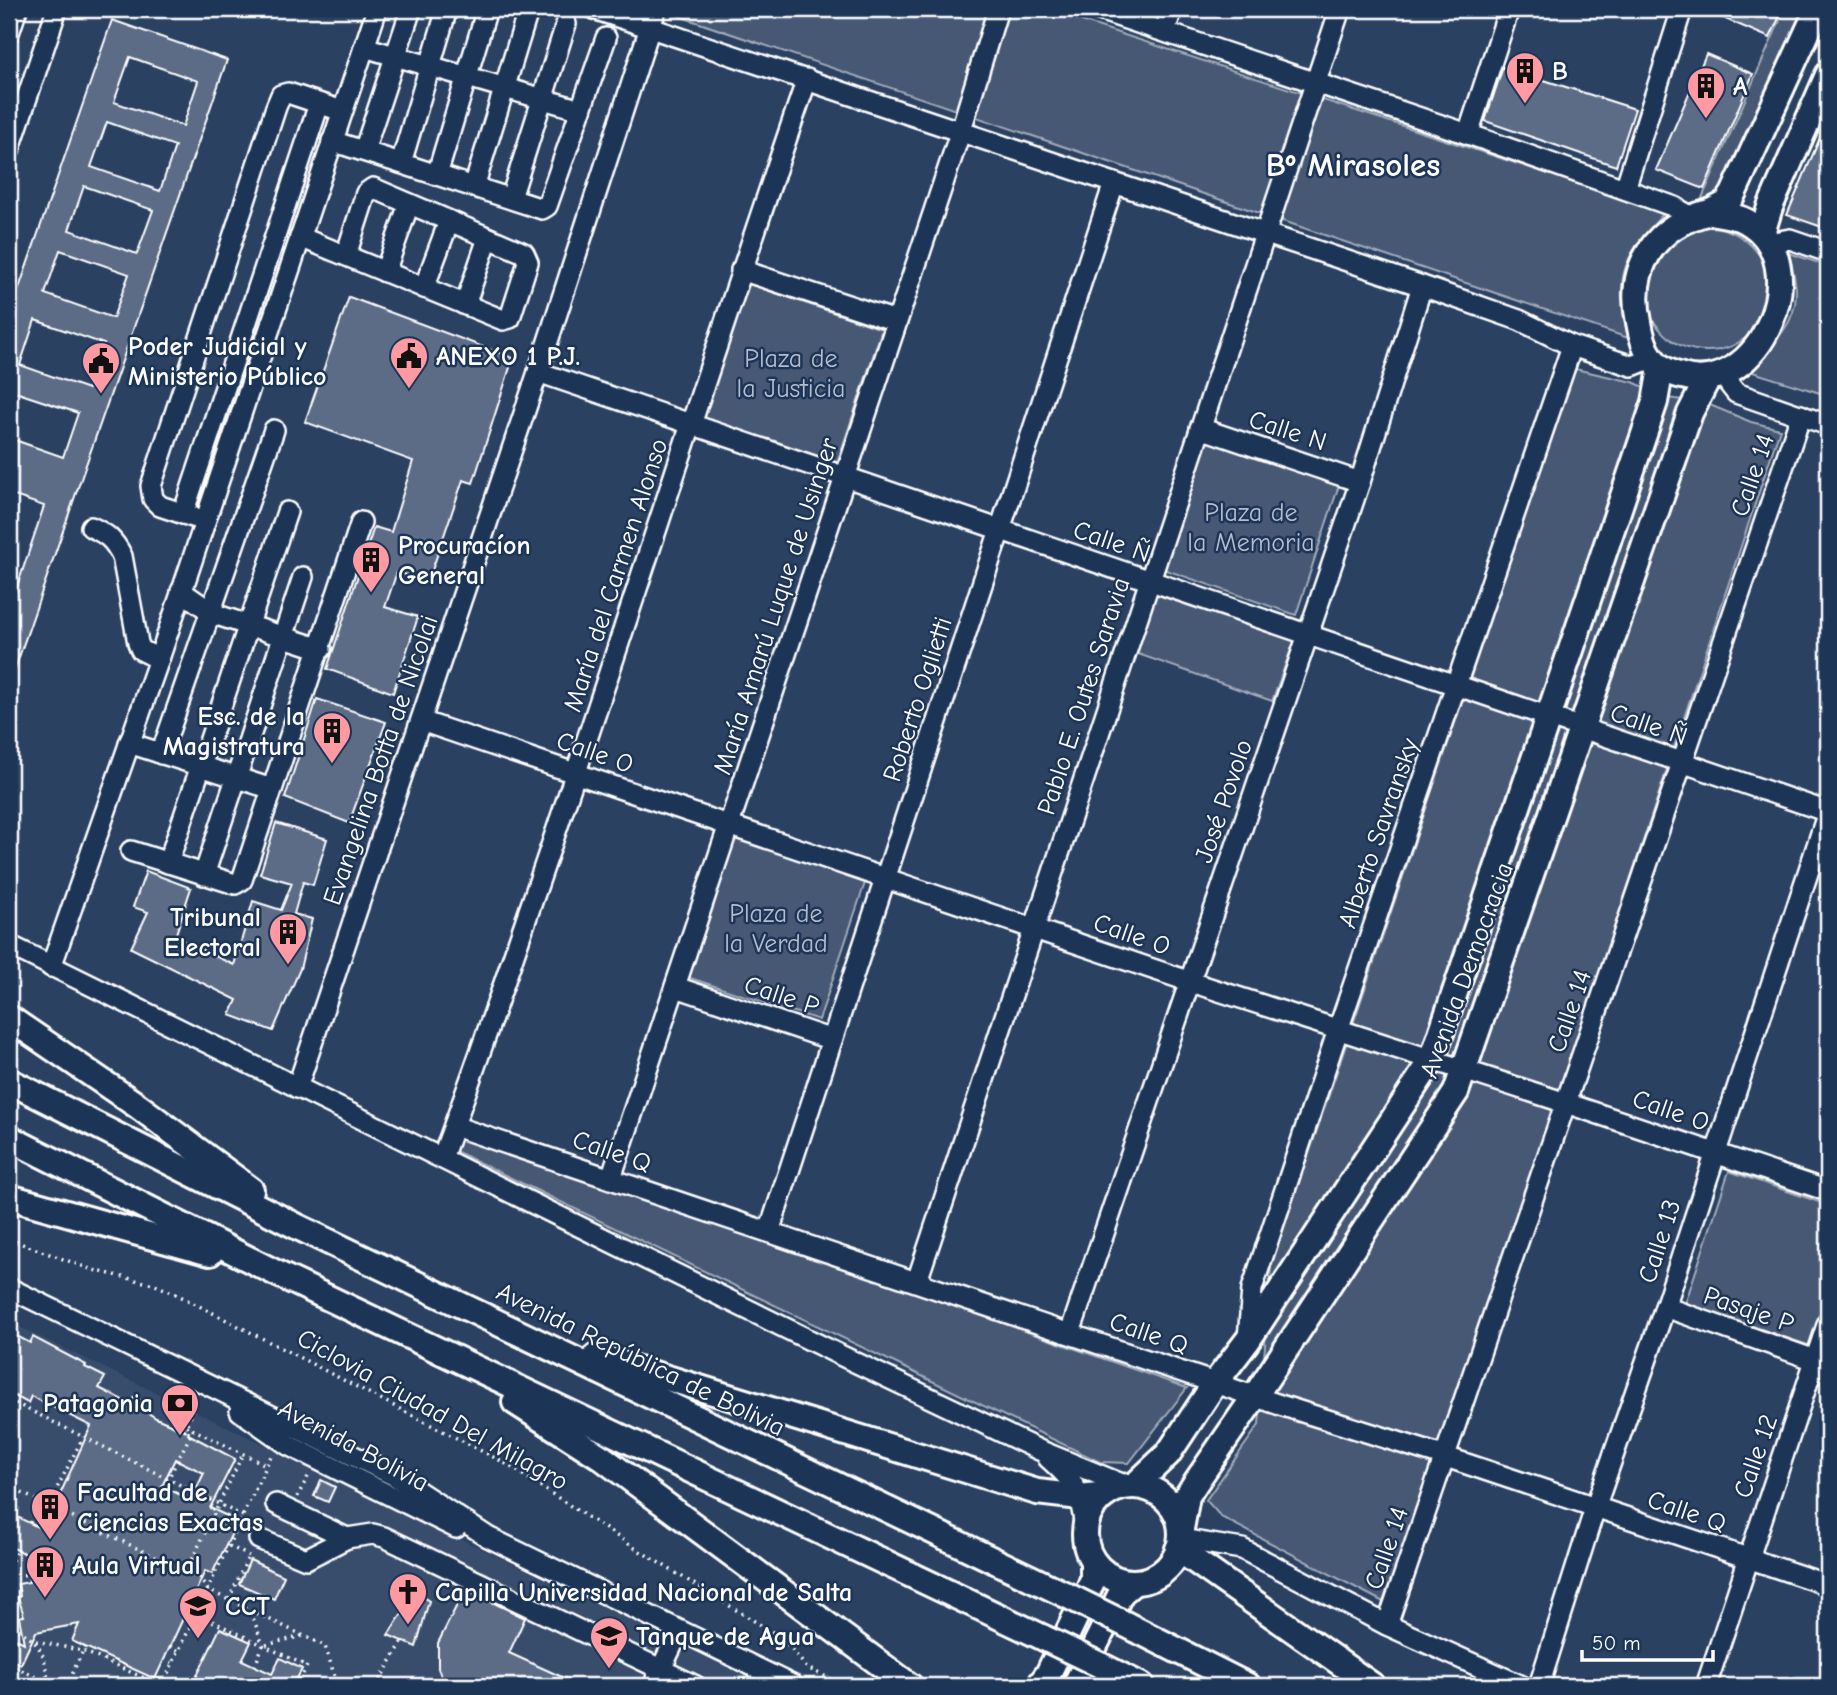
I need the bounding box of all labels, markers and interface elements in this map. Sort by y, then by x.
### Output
building icon: B [1504,50,1546,105]
place label: B [1552,57,1568,87]
building icon: A [1685,65,1727,120]
place label: A [1733,72,1748,102]
district label: Bº Mirasoles [1266,146,1440,184]
place label: Poder Judicial y Ministerio Público [128,332,327,392]
public building icon: ANEXO 1 P.J. [388,335,430,390]
public building icon: Poder Judicial y Ministerio Público [80,340,122,395]
place label: ANEXO 1 P.J. [436,342,580,372]
park label: Plaza de la Justicia [737,344,845,404]
street label: Calle N [1245,404,1330,458]
street label: Calle 14 [1725,430,1781,521]
street label: María Amarú Luque de Usinger [707,434,845,778]
street label: María del Carmen Alonso [558,435,674,716]
park label: Plaza de la Memoria [1187,498,1315,558]
street label: Calle Ñ [1069,514,1155,569]
place label: Procuracíon General [398,531,531,591]
building icon: Procuracíon General [350,539,392,594]
street label: Pablo E. Outes Saravia [1031,574,1136,819]
street label: Evangelina Botta de Nicolai [317,612,445,909]
street label: Roberto Oglietti [877,613,959,785]
street label: Calle Ñ [1606,697,1692,752]
place label: Esc. de la Magistratura [163,702,305,762]
building icon: Esc. de la Magistratura [311,710,353,765]
street label: Calle O [552,726,637,780]
street label: Alberto Savransky [1332,734,1426,932]
street label: José Povolo [1189,736,1259,867]
street label: Avenida Democracia [1414,859,1520,1082]
park label: Plaza de la Verdad [724,899,828,959]
place label: Tribunal Electoral [164,903,261,963]
street label: Calle O [1089,908,1174,962]
building icon: Tribunal Electoral [267,911,309,966]
street label: Calle 14 [1542,966,1598,1057]
street label: Calle P [740,970,823,1022]
street label: Calle O [1628,1084,1713,1138]
street label: Calle Q [569,1125,655,1179]
street label: Calle 13 [1632,1196,1687,1287]
street label: Avenida República de Bolivia [491,1277,790,1443]
street label: Pasaje P [1700,1281,1798,1339]
street label: Calle Q [1106,1307,1192,1361]
street label: Ciclovia Ciudad Del Milagro [292,1323,573,1497]
bank icon: Patagonia [159,1382,201,1437]
place label: Patagonia [43,1389,153,1419]
street label: Avenida Bolivia [273,1394,434,1498]
street label: Calle 12 [1728,1411,1784,1502]
place label: Facultad de Ciencias Exactas [77,1478,263,1538]
street label: Calle Q [1644,1485,1730,1539]
building icon: Facultad de Ciencias Exactas [29,1486,71,1541]
street label: Calle 14 [1359,1503,1415,1594]
building icon: Aula Virtual [24,1544,66,1599]
place label: Aula Virtual [72,1551,201,1581]
church icon: Capilla Universidad Nacional de Salta [387,1571,429,1626]
place label: Capilla Universidad Nacional de Salta [435,1578,852,1608]
school or university icon: CCT [177,1585,219,1640]
place label: CCT [225,1592,270,1622]
school or university icon: Tanque de Agua [588,1615,630,1670]
scale bar [1582,1618,1713,1662]
place label: Tanque de Agua [636,1622,815,1652]
text: 50 m [1592,1631,1641,1655]

